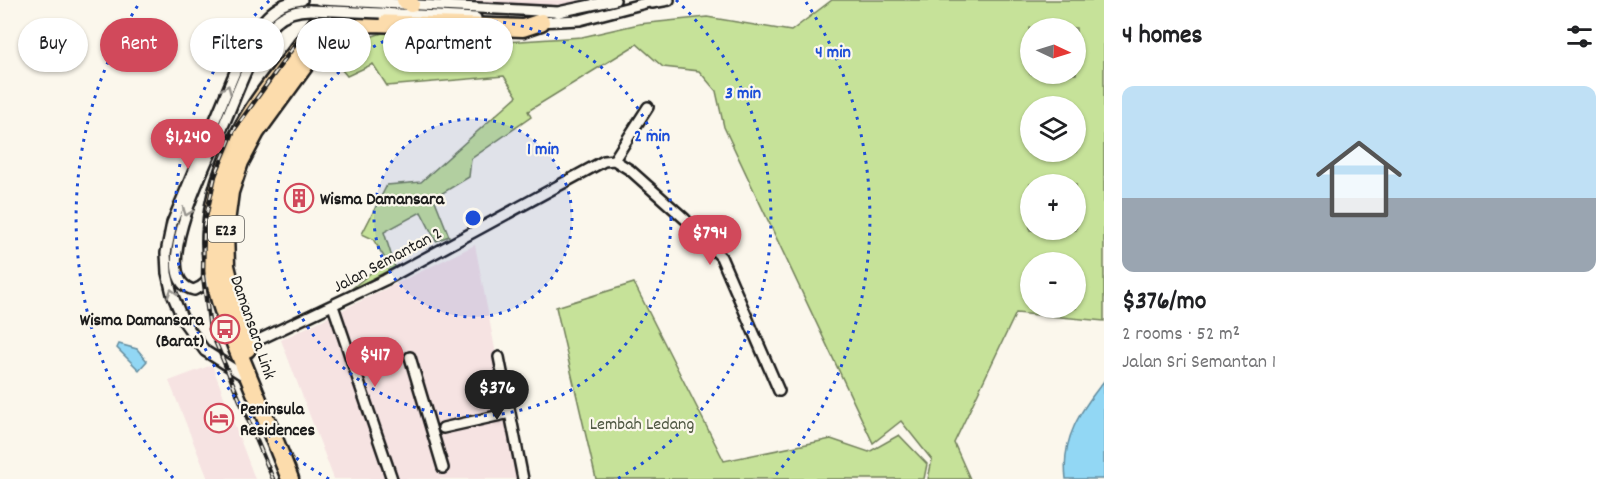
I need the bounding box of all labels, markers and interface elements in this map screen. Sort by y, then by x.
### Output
chip: Buy [18,18,88,72]
chip: Rent [100,18,178,72]
chip: Filters [190,18,284,72]
chip: New [296,18,371,72]
chip: Apartment [383,18,513,72]
north arrow [1020,18,1086,84]
map controls [1020,18,1086,318]
text: 4 homes [1122,18,1202,55]
icon: filters [1563,20,1596,53]
text: 4 min [815,41,851,66]
text: 3 min [725,82,761,107]
one-way arrow [220,85,232,96]
button: layers [1020,96,1086,162]
pin: $1,240 [139,119,237,170]
text: $1,240 [165,124,211,152]
text: 2 min [634,125,670,150]
icon: home [1305,125,1413,233]
text: 1 min [527,138,559,163]
button: + [1020,174,1086,240]
building icon: Wisma Damansara [283,182,315,214]
place label: Wisma Damansara [320,188,445,213]
one-way arrow [181,206,194,216]
centre of rings [463,208,483,228]
pin: $794 [674,215,746,266]
road number: E23 [208,216,244,242]
text: $794 [692,220,728,248]
street label: Jalan Semantan 2 [329,222,447,301]
button: − [1020,252,1086,318]
street label: Damansara Link [222,272,281,383]
text: $376/mo [1122,284,1206,321]
one-way arrow [166,288,179,298]
place label: Wisma Damansara (Barat) [80,309,205,355]
bus stop icon: Wisma Damansara (Barat) [209,313,241,345]
text: 2 rooms · 52 m² [1122,321,1240,349]
pin: $417 [339,337,411,388]
text: $417 [360,342,390,370]
text: Jalan Sri Semantan 1 [1122,349,1276,377]
pin: $376 [461,370,533,421]
text: $376 [479,375,515,403]
place label: Peninsula Residences [240,398,315,444]
hotel icon: Peninsula Residences [203,402,235,434]
park label: Lembah Ledang [590,413,694,438]

